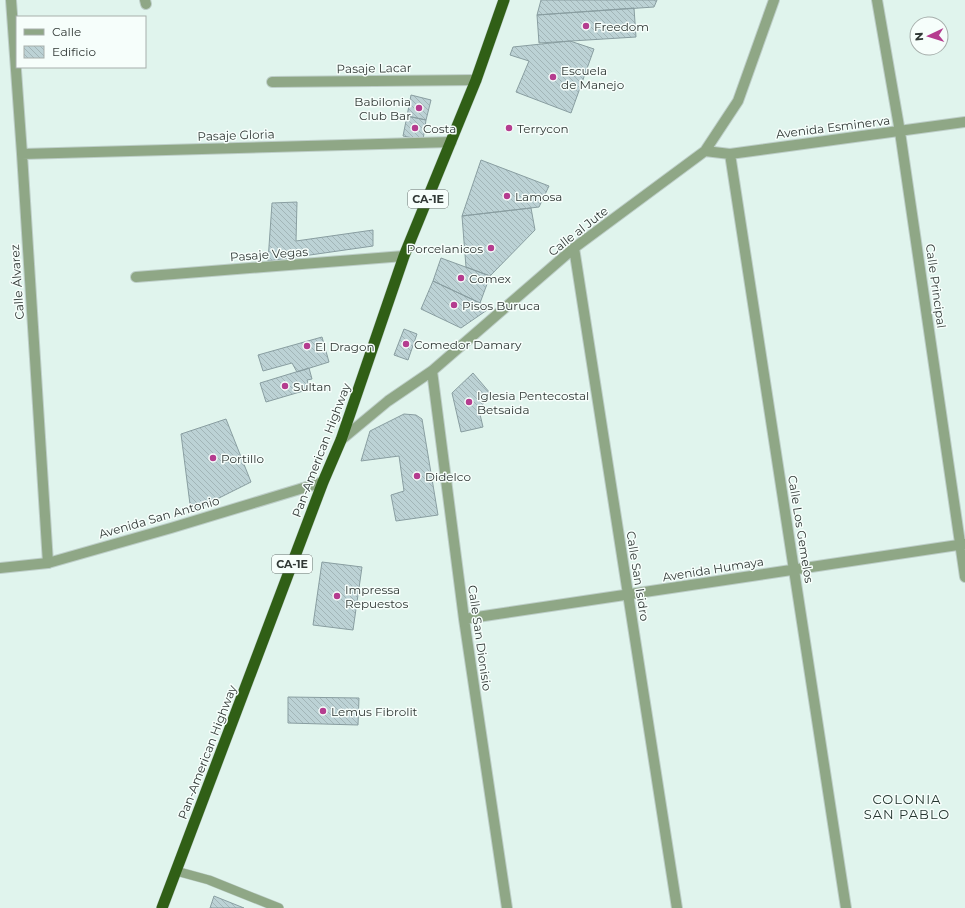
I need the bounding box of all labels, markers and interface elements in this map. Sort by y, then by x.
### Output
legend [16,16,146,68]
north arrow [909,16,949,56]
place label: Freedom [594,19,649,34]
marker: Freedom [581,21,591,31]
text: Calle [52,24,81,39]
text: N [912,32,926,42]
text: Edificio [52,44,96,59]
street label: Pasaje Lacar [336,60,412,76]
place label: Escuela de Manejo [561,63,624,92]
marker: Escuela de Manejo [548,72,558,82]
place label: Babilonia Club Bar [354,94,411,123]
marker: Babilonia Club Bar [414,103,424,113]
street label: Avenida Esminerva [775,113,891,141]
place label: Costa [423,121,456,136]
place label: Terrycon [517,121,569,136]
marker: Costa [410,123,420,133]
marker: Terrycon [504,123,514,133]
street label: Pasaje Gloria [197,126,275,144]
place label: Lamosa [515,189,562,204]
road number: CA-1E [408,190,448,208]
marker: Lamosa [502,191,512,201]
street label: Calle al Jute [545,203,611,259]
place label: Porcelanicos [407,241,483,256]
marker: Porcelanicos [486,243,496,253]
street label: Calle Principal [923,243,949,329]
street label: Calle Álvarez [7,244,27,320]
street label: Pasaje Vegas [229,244,309,264]
place label: Comex [469,271,512,286]
marker: Comex [456,273,466,283]
place label: Pisos Buruca [462,298,540,313]
marker: Pisos Buruca [449,300,459,310]
place label: Comedor Damary [414,337,522,352]
place label: El Dragon [315,339,375,354]
marker: Comedor Damary [401,339,411,349]
marker: El Dragon [302,341,312,351]
place label: Sultan [293,379,331,394]
street label: Pan-American Highway [288,380,354,519]
marker: Sultan [280,381,290,391]
place label: Iglesia Pentecostal Betsaida [477,388,589,417]
marker: Iglesia Pentecostal Betsaida [464,397,474,407]
place label: Portillo [221,451,264,466]
marker: Portillo [208,453,218,463]
place label: Didelco [425,469,471,484]
marker: Didelco [412,471,422,481]
street label: Calle Los Gemelos [785,474,817,584]
street label: Avenida San Antonio [97,493,221,541]
street label: Calle San Isidro [623,530,653,622]
street label: Avenida Humaya [661,554,765,584]
road number: CA-1E [272,555,312,573]
place label: Impressa Repuestos [345,582,408,611]
street label: Calle San Dionisio [465,584,495,692]
marker: Impressa Repuestos [332,591,342,601]
street label: Pan-American Highway [174,682,240,821]
place label: Lemus Fibrolit [331,704,418,719]
marker: Lemus Fibrolit [318,706,328,716]
district label: COLONIA SAN PABLO [864,791,950,822]

